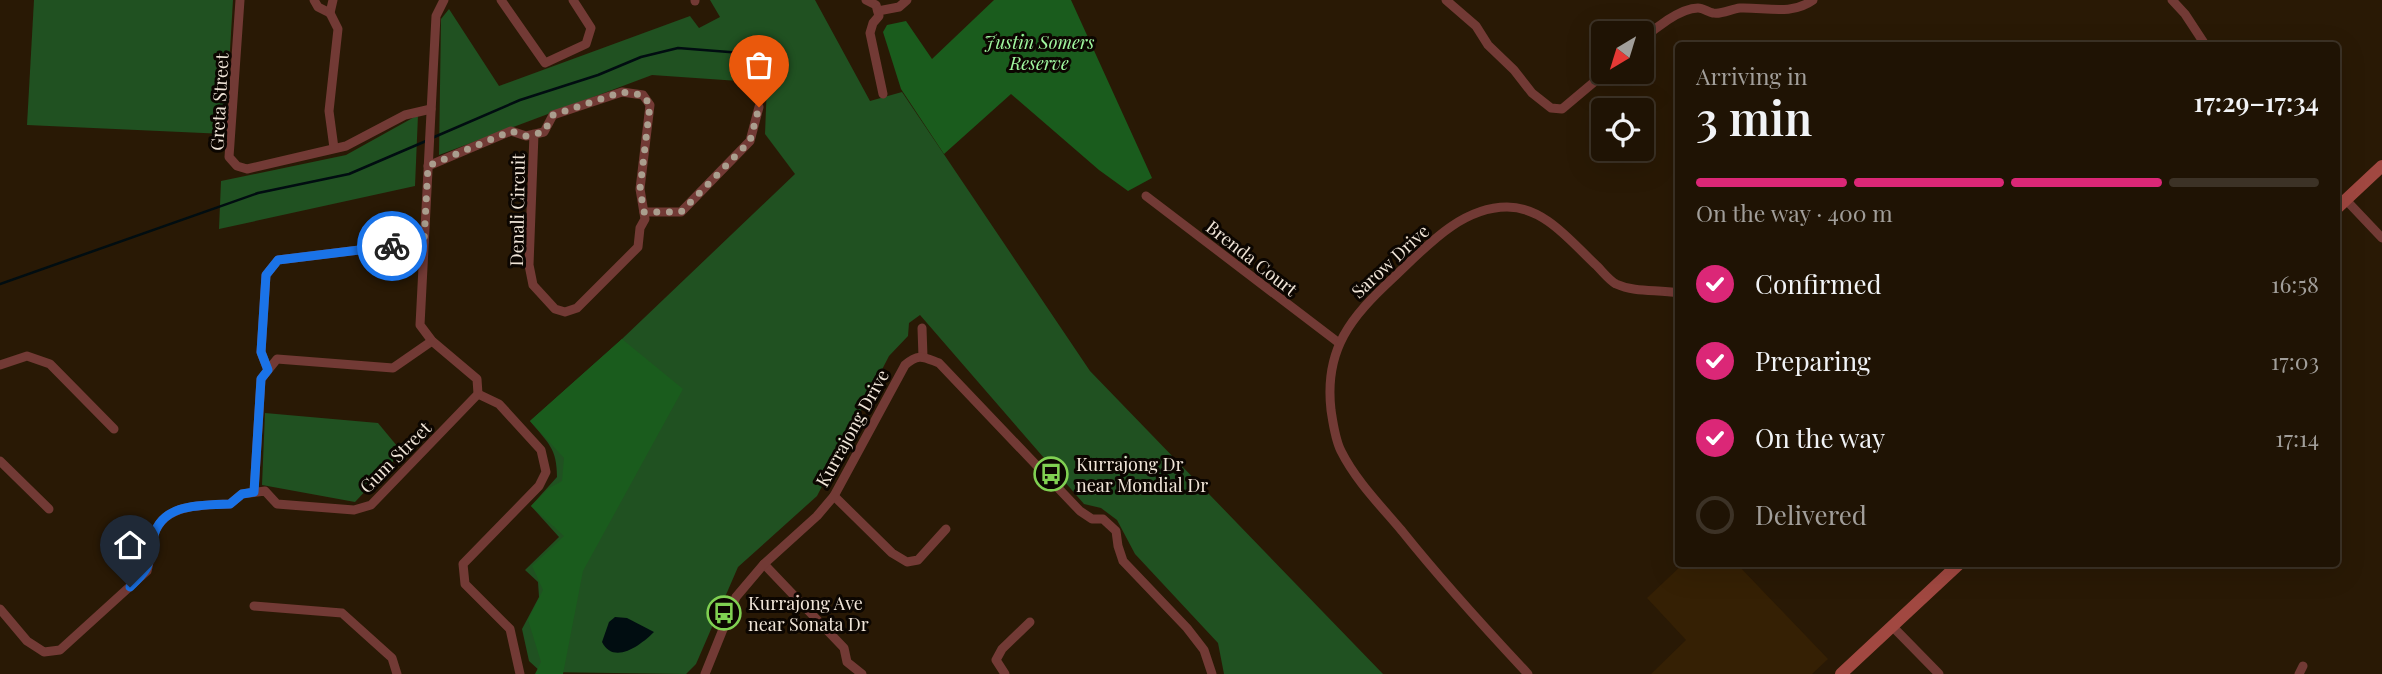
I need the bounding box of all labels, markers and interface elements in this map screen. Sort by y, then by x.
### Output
north arrow [1591,21,1654,84]
map controls [1591,21,1654,161]
park label: Justin Somers Reserve [984,30,1094,75]
pin [729,35,789,107]
icon: bag [740,46,778,84]
street label: Greta Street [204,52,234,151]
text: Arriving in [1696,60,1808,91]
text: 17:29–17:34 [2194,84,2319,119]
text: 3 min [1696,86,1812,148]
button: locate [1591,98,1654,161]
street label: Denali Circuit [504,153,530,267]
text: On the way · 400 m [1696,197,1893,228]
courier [357,211,427,281]
street label: Brenda Court [1202,215,1303,302]
street label: Sarow Drive [1346,219,1434,303]
icon: bike [373,227,411,265]
icon: check [1696,265,1734,303]
text: Confirmed [1755,266,1882,301]
text: 16:58 [2271,268,2319,299]
icon: check [1696,342,1734,380]
text: Preparing [1755,343,1871,378]
text: 17:03 [2271,345,2319,376]
street label: Kurrajong Drive [810,365,894,491]
street label: Gum Street [354,416,436,498]
icon: check [1696,419,1734,457]
text: On the way [1755,420,1885,455]
text: 17:14 [2275,422,2319,453]
place label: Kurrajong Dr near Mondial Dr [1076,452,1208,497]
bus stop icon: Kurrajong Dr near Mondial Dr [1032,455,1070,493]
text: Delivered [1755,497,1867,532]
pin [100,515,160,587]
icon: home [111,526,149,564]
place label: Kurrajong Ave near Sonata Dr [748,591,869,636]
bus stop icon: Kurrajong Ave near Sonata Dr [705,594,743,632]

